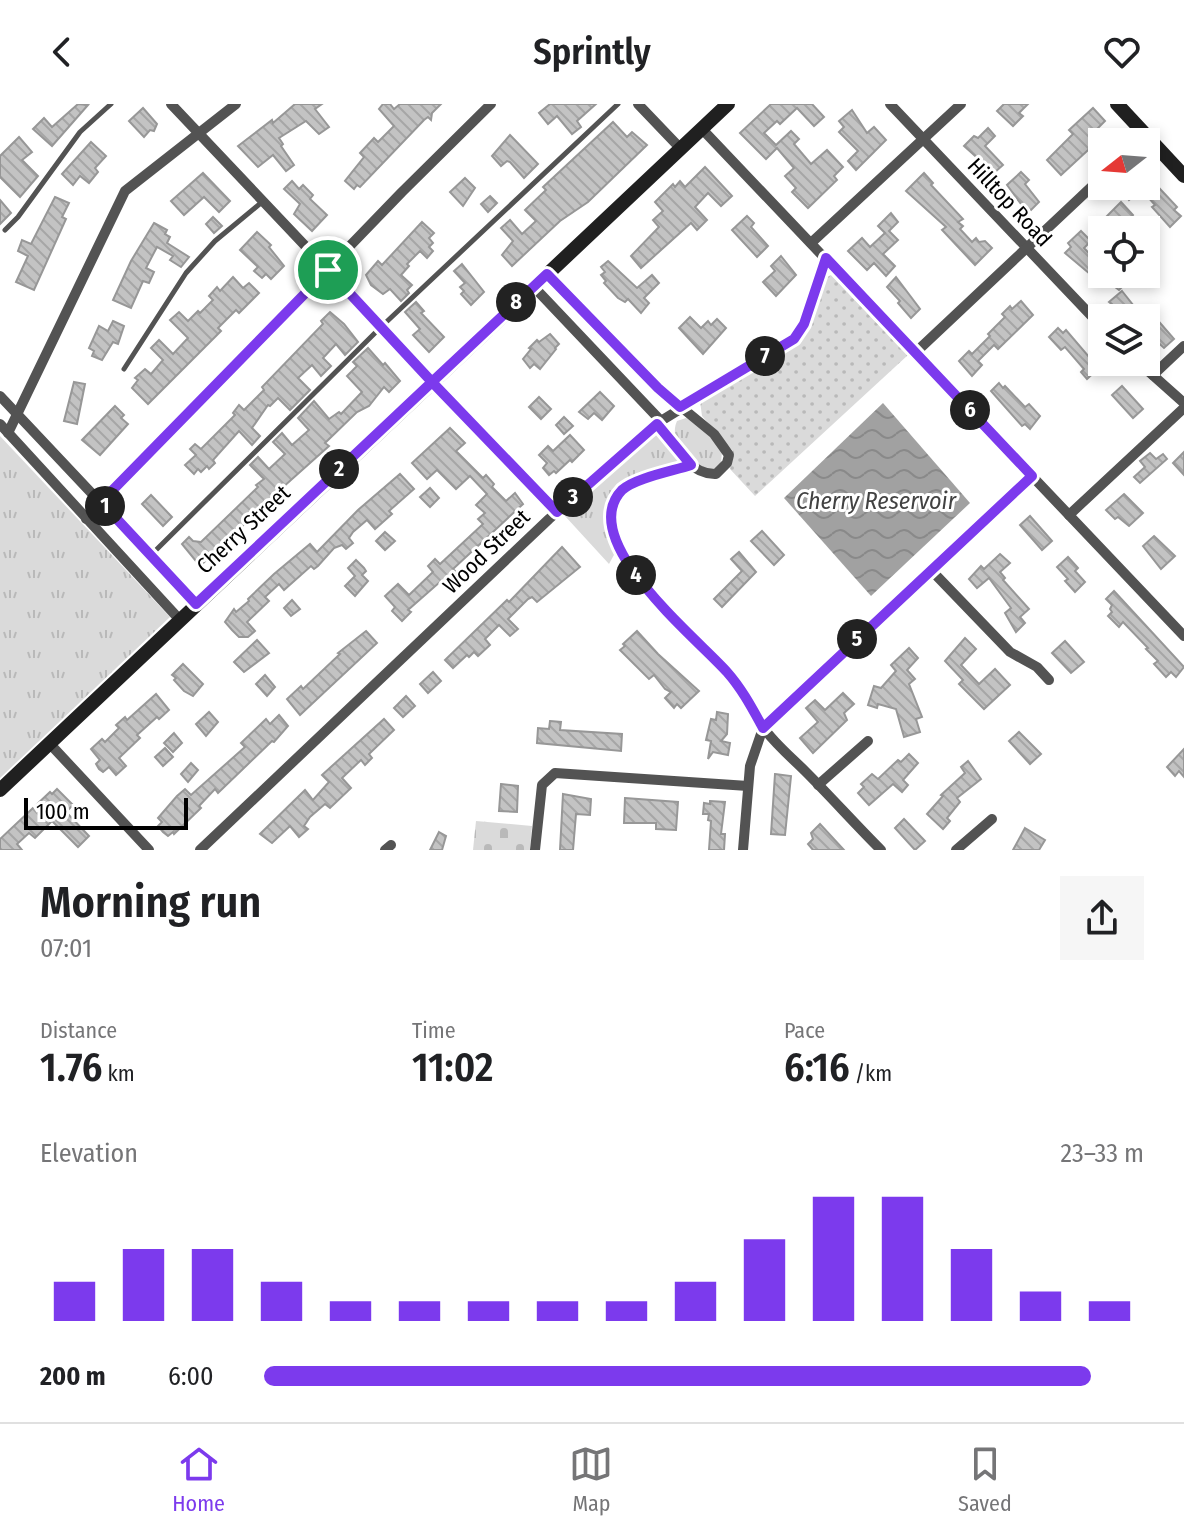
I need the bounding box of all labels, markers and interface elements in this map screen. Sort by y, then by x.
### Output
icon: back [40,30,84,74]
text: Sprintly [533,30,651,74]
icon: heart [1100,30,1144,74]
north arrow [1088,128,1160,200]
map controls [1088,128,1160,376]
street label: Hilltop Road [962,152,1058,252]
button: locate [1088,216,1160,288]
pin [294,236,362,304]
icon: arrive [306,248,350,292]
pin: 8 [496,282,536,322]
text: 8 [510,288,522,315]
button: layers [1088,304,1160,376]
pin: 7 [745,336,785,376]
text: 7 [760,342,770,369]
pin: 6 [950,390,990,430]
text: 6 [964,396,976,423]
pin: 2 [319,449,359,489]
text: 2 [334,455,344,482]
pin: 3 [553,477,593,517]
street label: Cherry Street [191,479,296,579]
text: 3 [568,483,578,510]
pin: 1 [85,486,125,526]
water label: Cherry Reservoir [796,487,957,515]
text: 1 [100,492,110,519]
street label: Wood Street [437,503,536,599]
pin: 4 [616,555,656,595]
text: 4 [630,561,642,588]
pin: 5 [837,619,877,659]
text: 5 [852,625,862,652]
scale bar [24,794,188,830]
text: 100 m [36,798,90,825]
text: Morning run [40,876,261,929]
button: share [1060,876,1144,960]
text: 07:01 [40,933,92,964]
text: Distance [40,1017,117,1044]
text: Time [412,1017,456,1044]
text: Pace [784,1017,825,1044]
text: 1.76 [40,1044,102,1092]
text: 11:02 [412,1044,493,1092]
text: 6:16 [784,1044,850,1092]
text: km [102,1060,135,1087]
text: /km [850,1060,892,1087]
text: Elevation [40,1138,138,1169]
text: 23–33 m [1061,1138,1144,1169]
text: 200 m [40,1361,106,1392]
text: 6:00 [168,1361,214,1392]
tab: Home [172,1442,225,1517]
tab: Map [569,1442,613,1517]
tab: Saved [958,1442,1012,1517]

